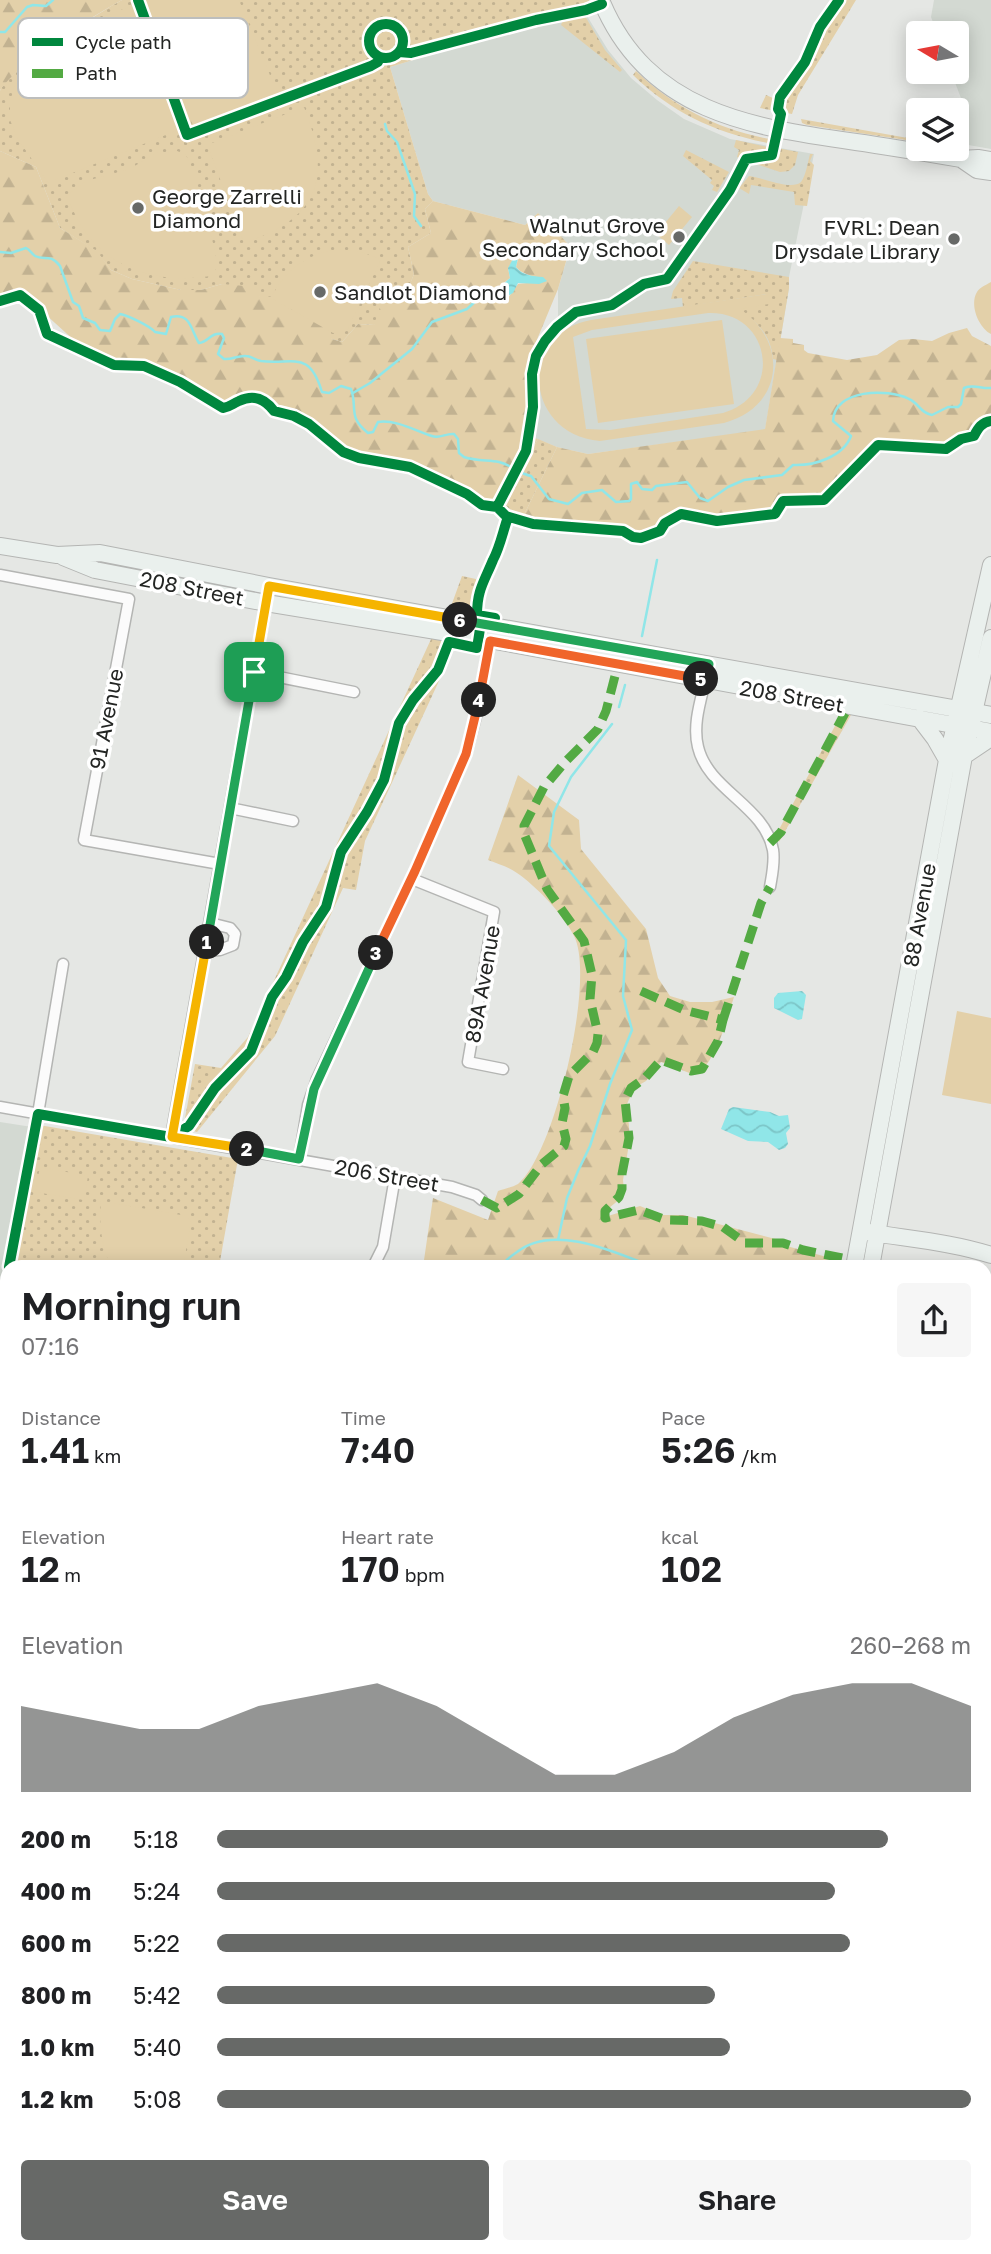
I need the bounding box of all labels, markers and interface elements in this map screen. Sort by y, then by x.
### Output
legend [18,18,248,98]
north arrow [906,21,970,84]
map controls [906,21,969,161]
text: Cycle path [75,30,172,53]
text: Path [75,61,117,84]
button: layers [906,98,969,161]
place label: George Zarrelli Diamond [152,183,302,233]
marker: George Zarrelli Diamond [130,200,146,216]
place label: Walnut Grove Secondary School [482,212,665,262]
place label: FVRL: Dean Drysdale Library [774,214,940,264]
marker: Walnut Grove Secondary School [671,229,687,245]
marker: FVRL: Dean Drysdale Library [946,231,962,247]
place label: Sandlot Diamond [334,279,507,305]
marker: Sandlot Diamond [312,284,328,300]
street label: 208 Street [138,565,246,611]
pin: 6 [442,602,477,638]
text: 6 [453,608,466,631]
pin [224,642,284,702]
icon: arrive [235,653,273,691]
pin: 5 [684,662,718,696]
street label: 91 Avenue [83,666,129,772]
text: 5 [695,667,706,690]
street label: 208 Street [738,674,846,718]
pin: 4 [462,682,496,718]
text: 4 [473,688,484,711]
street label: 88 Avenue [897,861,941,969]
street label: 89A Avenue [459,923,505,1045]
pin: 1 [190,925,224,960]
text: 1 [202,930,211,953]
pin: 3 [358,936,394,970]
text: 3 [370,941,381,964]
pin: 2 [230,1132,264,1166]
text: 2 [241,1137,252,1160]
street label: 206 Street [333,1153,441,1197]
text: Morning run [21,1283,242,1328]
button: share [897,1283,971,1357]
text: 07:16 [21,1332,79,1360]
text: Distance [21,1406,101,1429]
text: Time [341,1406,386,1429]
text: Pace [661,1406,705,1429]
text: 1.41 [21,1429,89,1471]
text: 7:40 [341,1429,415,1471]
text: 5:26 [661,1429,736,1471]
text: km [89,1444,121,1467]
text: /km [736,1444,777,1467]
text: Elevation [21,1525,106,1548]
text: Heart rate [341,1525,434,1548]
text: kcal [661,1525,699,1548]
text: 12 [21,1548,60,1590]
text: 170 [341,1548,400,1590]
text: 102 [661,1548,722,1590]
text: m [60,1563,81,1586]
text: bpm [400,1563,445,1586]
text: Elevation [21,1631,123,1659]
text: 260–268 m [850,1631,971,1659]
text: 200 m [21,1825,91,1853]
text: 5:18 [133,1825,178,1853]
text: 400 m [21,1877,91,1905]
text: 5:24 [133,1877,181,1905]
text: 600 m [21,1929,91,1957]
text: 5:22 [133,1929,180,1957]
text: 800 m [21,1981,92,2009]
text: 5:42 [133,1981,181,2009]
text: 1.0 km [21,2033,94,2061]
text: 5:40 [133,2033,182,2061]
text: 1.2 km [21,2085,93,2113]
text: 5:08 [133,2085,182,2113]
button: Save [21,2160,489,2240]
button: Share [503,2160,971,2240]

